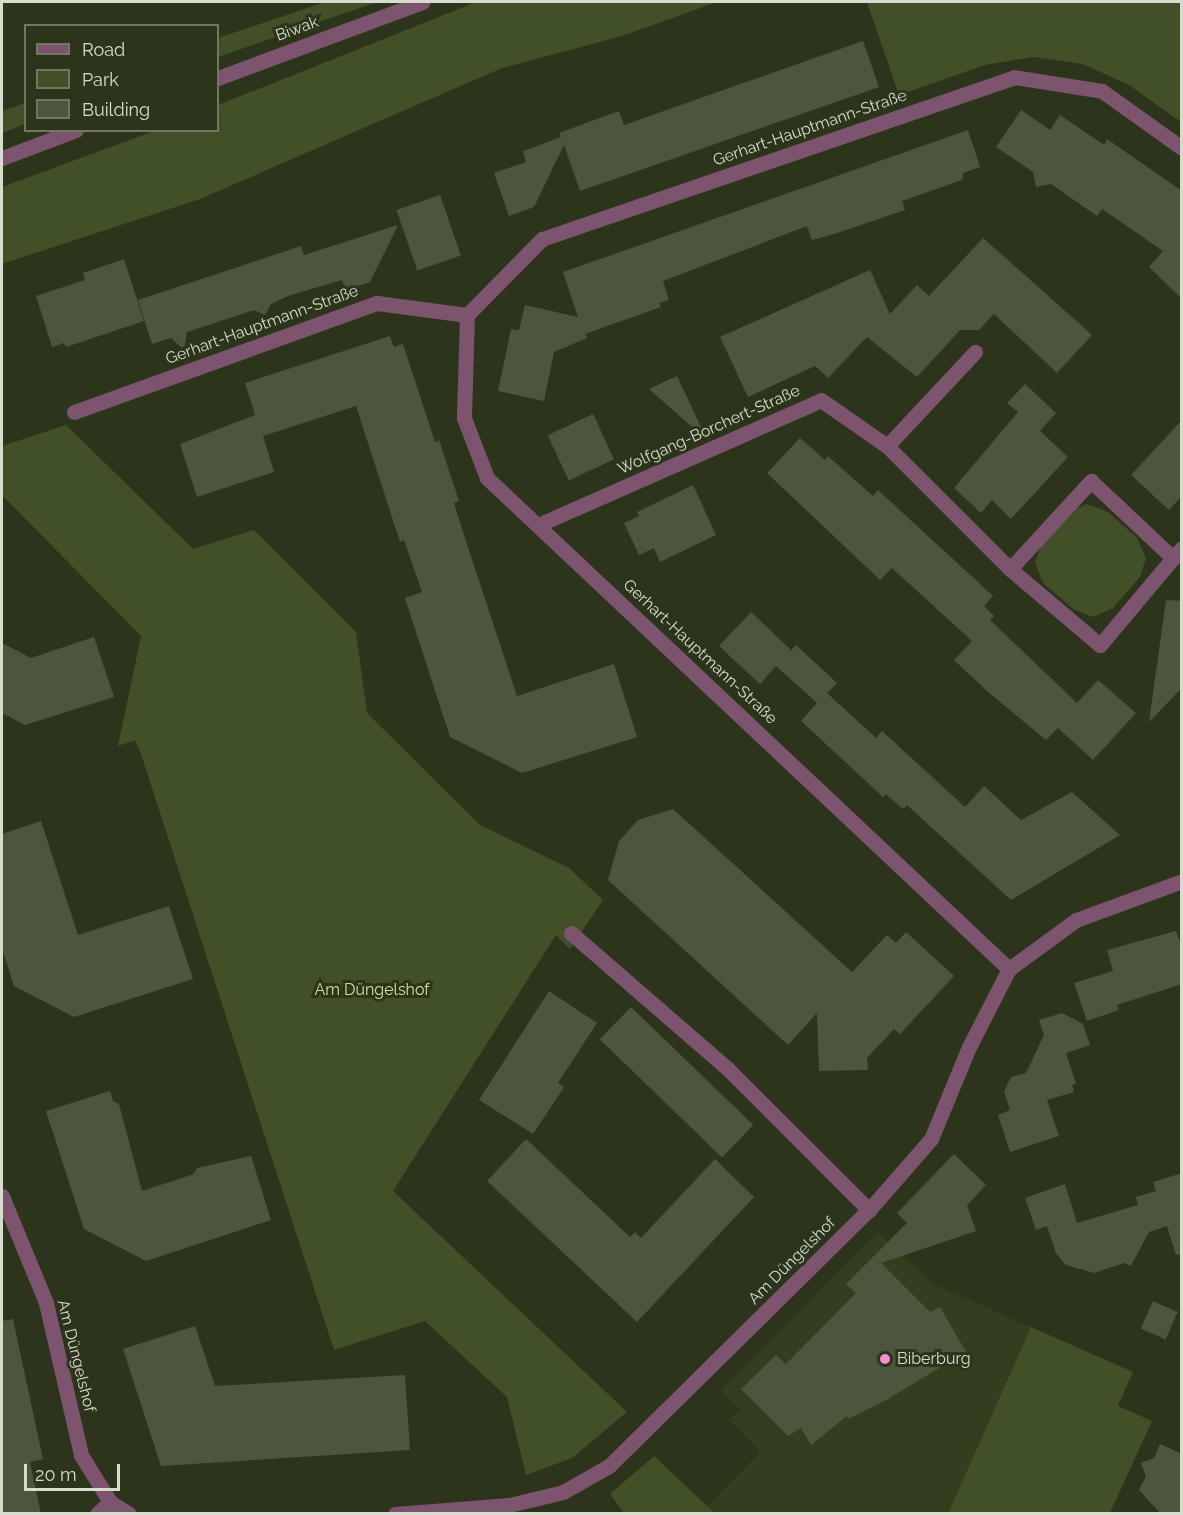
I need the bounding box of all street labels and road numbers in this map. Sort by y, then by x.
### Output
street label: Biwak [273,12,321,46]
street label: Gerhart-Hauptmann-Straße [711,86,909,170]
street label: Gerhart-Hauptmann-Straße [163,281,361,369]
street label: Wolfgang-Borchert-Straße [615,381,803,479]
street label: Gerhart-Hauptmann-Straße [619,576,781,728]
street label: Am Düngelshof [744,1213,840,1309]
street label: Am Düngelshof [53,1298,99,1414]

